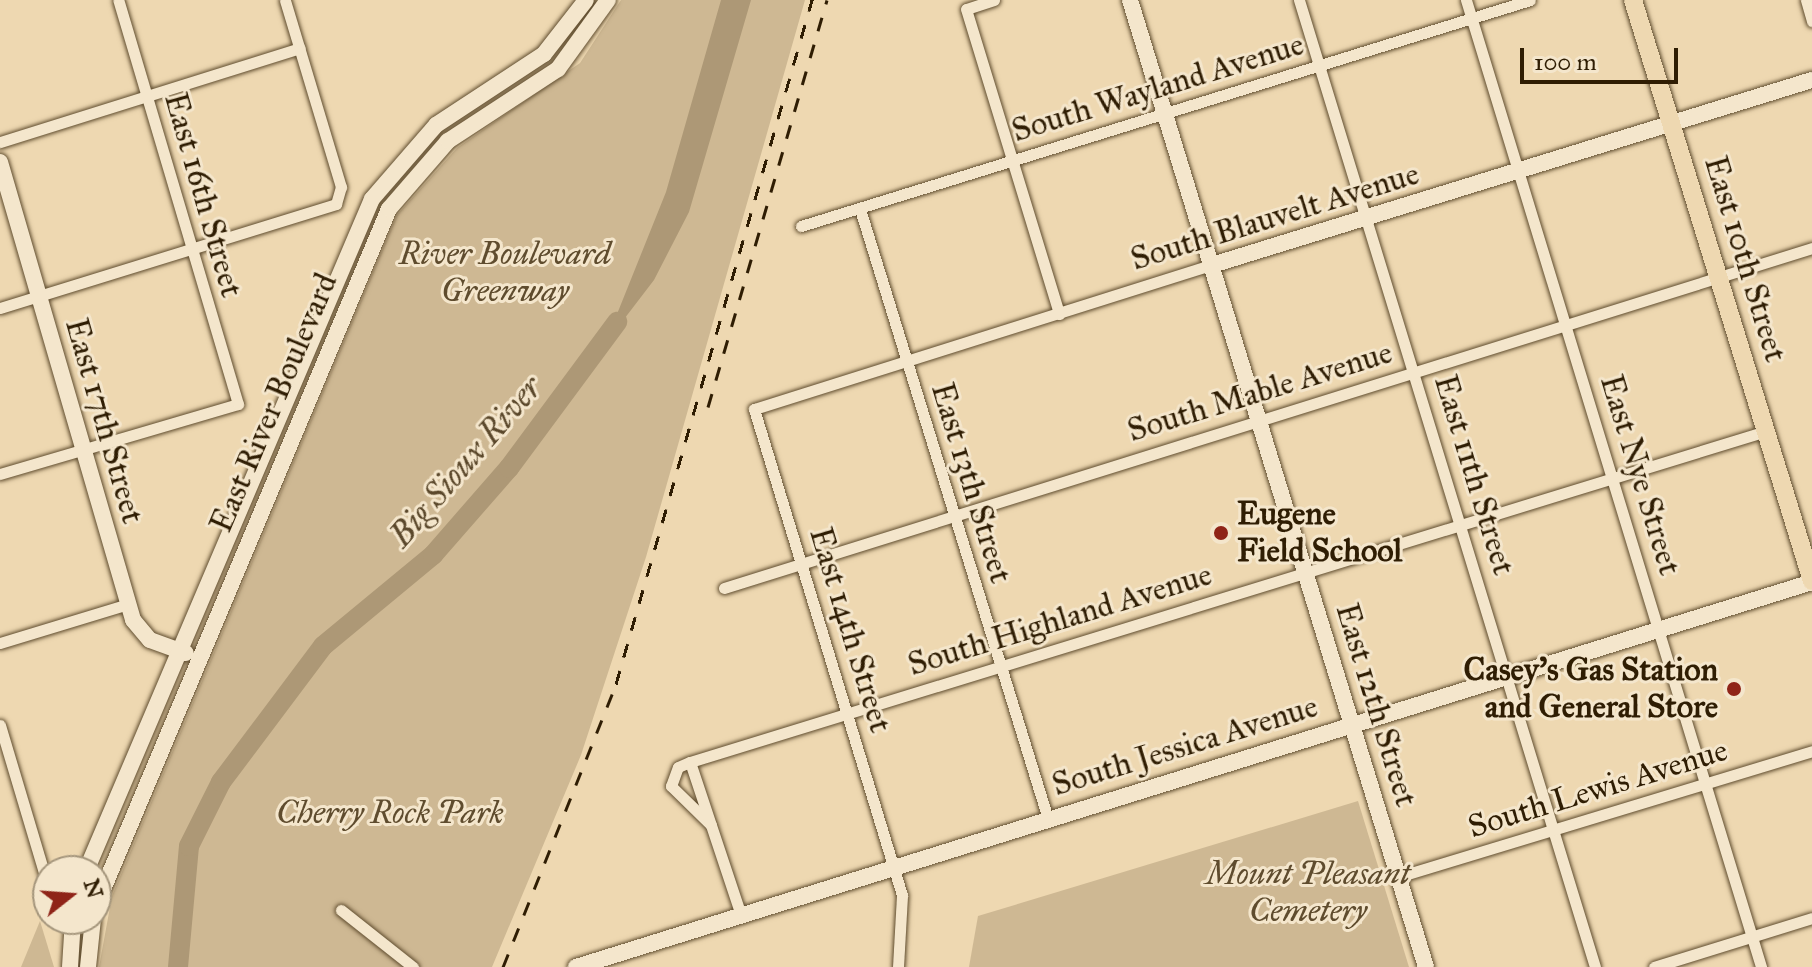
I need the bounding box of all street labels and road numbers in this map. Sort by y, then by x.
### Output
street label: South Wayland Avenue [1007,25,1309,151]
street label: East 16th Street [155,88,251,302]
street label: East 10th Street [1696,152,1794,366]
street label: South Blauvelt Avenue [1126,155,1424,279]
street label: East River Boulevard [202,268,346,538]
street label: East 17th Street [56,314,152,528]
street label: South Mable Avenue [1123,334,1397,450]
street label: East 11th Street [1425,370,1523,580]
street label: East Nye Street [1591,370,1689,580]
street label: East 13th Street [922,378,1020,588]
street label: East 14th Street [801,523,899,737]
street label: South Highland Avenue [904,556,1216,684]
street label: East 12th Street [1327,599,1425,811]
street label: South Jessica Avenue [1048,687,1322,805]
street label: South Lewis Avenue [1464,731,1732,847]

